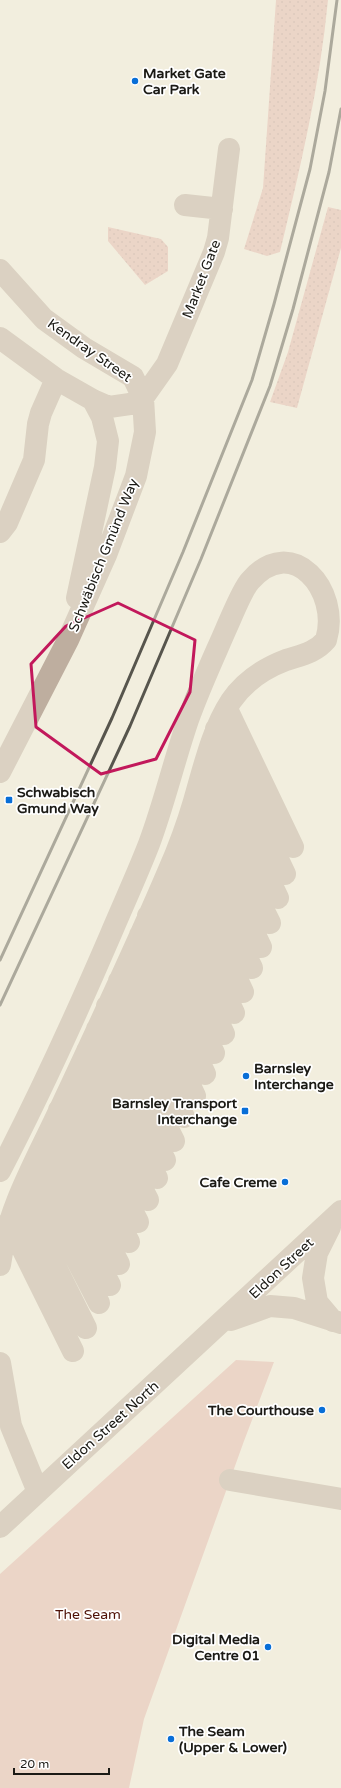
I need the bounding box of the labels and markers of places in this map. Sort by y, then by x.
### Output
place label: Market Gate Car Park [143,65,226,98]
marker: Market Gate Car Park [130,76,140,86]
place label: Schwabisch Gmund Way [17,784,99,817]
marker: Schwabisch Gmund Way [4,795,14,805]
place label: Barnsley Interchange [254,1060,334,1093]
marker: Barnsley Interchange [241,1071,251,1081]
place label: Barnsley Transport Interchange [112,1095,238,1128]
marker: Barnsley Transport Interchange [240,1106,250,1116]
place label: Cafe Creme [200,1174,277,1191]
marker: Cafe Creme [280,1177,290,1187]
place label: The Courthouse [207,1402,314,1419]
marker: The Courthouse [317,1405,327,1415]
place label: Digital Media Centre 01 [172,1631,260,1664]
marker: Digital Media Centre 01 [263,1642,273,1652]
place label: The Seam (Upper & Lower) [178,1723,287,1756]
marker: The Seam (Upper & Lower) [166,1734,176,1744]

